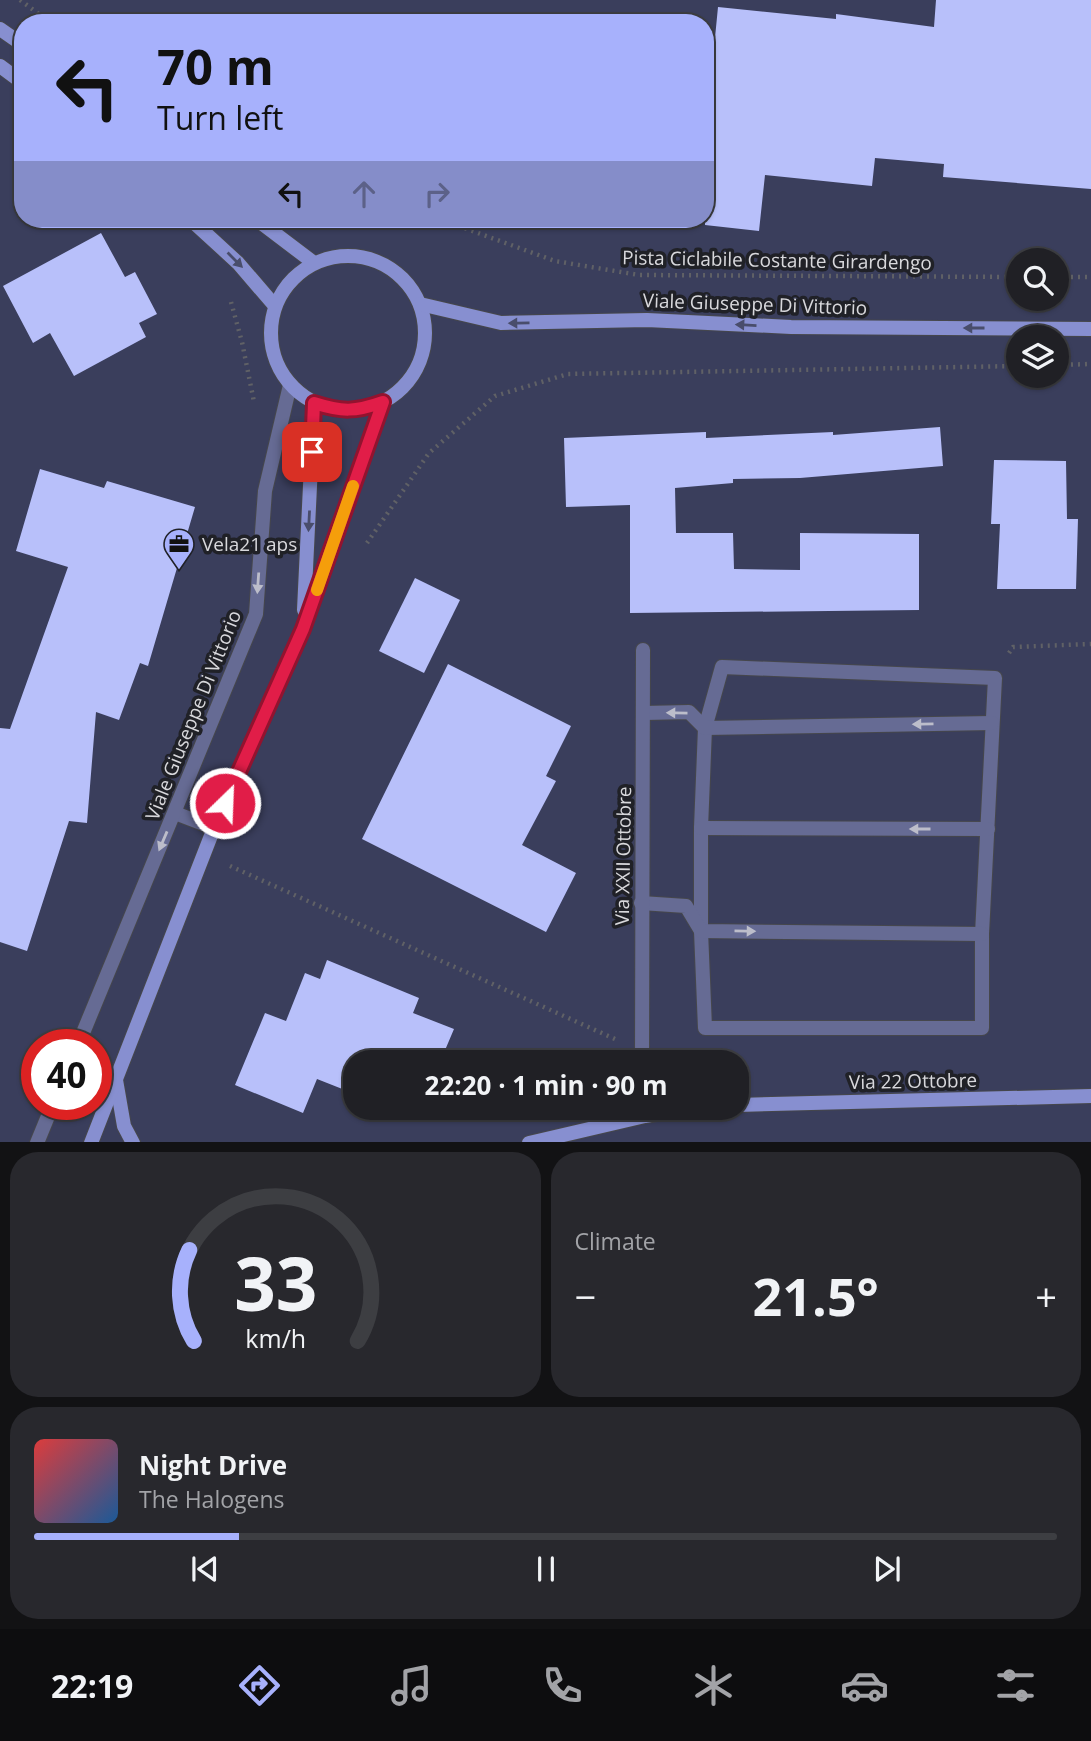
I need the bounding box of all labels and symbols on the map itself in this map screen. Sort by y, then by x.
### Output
street label: Pista Ciclabile Costante Girardengo [622,244,932,276]
one-way arrow [226,252,243,269]
street label: Viale Giuseppe Di Vittorio [642,287,868,321]
one-way arrow [508,317,530,328]
one-way arrow [735,319,757,330]
one-way arrow [963,322,985,334]
pin [282,422,342,482]
one-way arrow [303,510,314,532]
office icon: Vela21 aps [162,527,196,571]
place label: Vela21 aps [202,531,297,557]
one-way arrow [253,572,264,594]
street label: Viale Giuseppe Di Vittorio [139,606,247,824]
one-way arrow [666,707,688,718]
one-way arrow [912,719,934,730]
position arrow [188,766,262,840]
street label: Via XXII Ottobre [609,786,637,926]
one-way arrow [909,823,931,835]
one-way arrow [157,831,168,852]
one-way arrow [734,925,756,937]
speed limit sign: 40 [21,1029,112,1120]
street label: Via 22 Ottobre [849,1067,977,1095]

